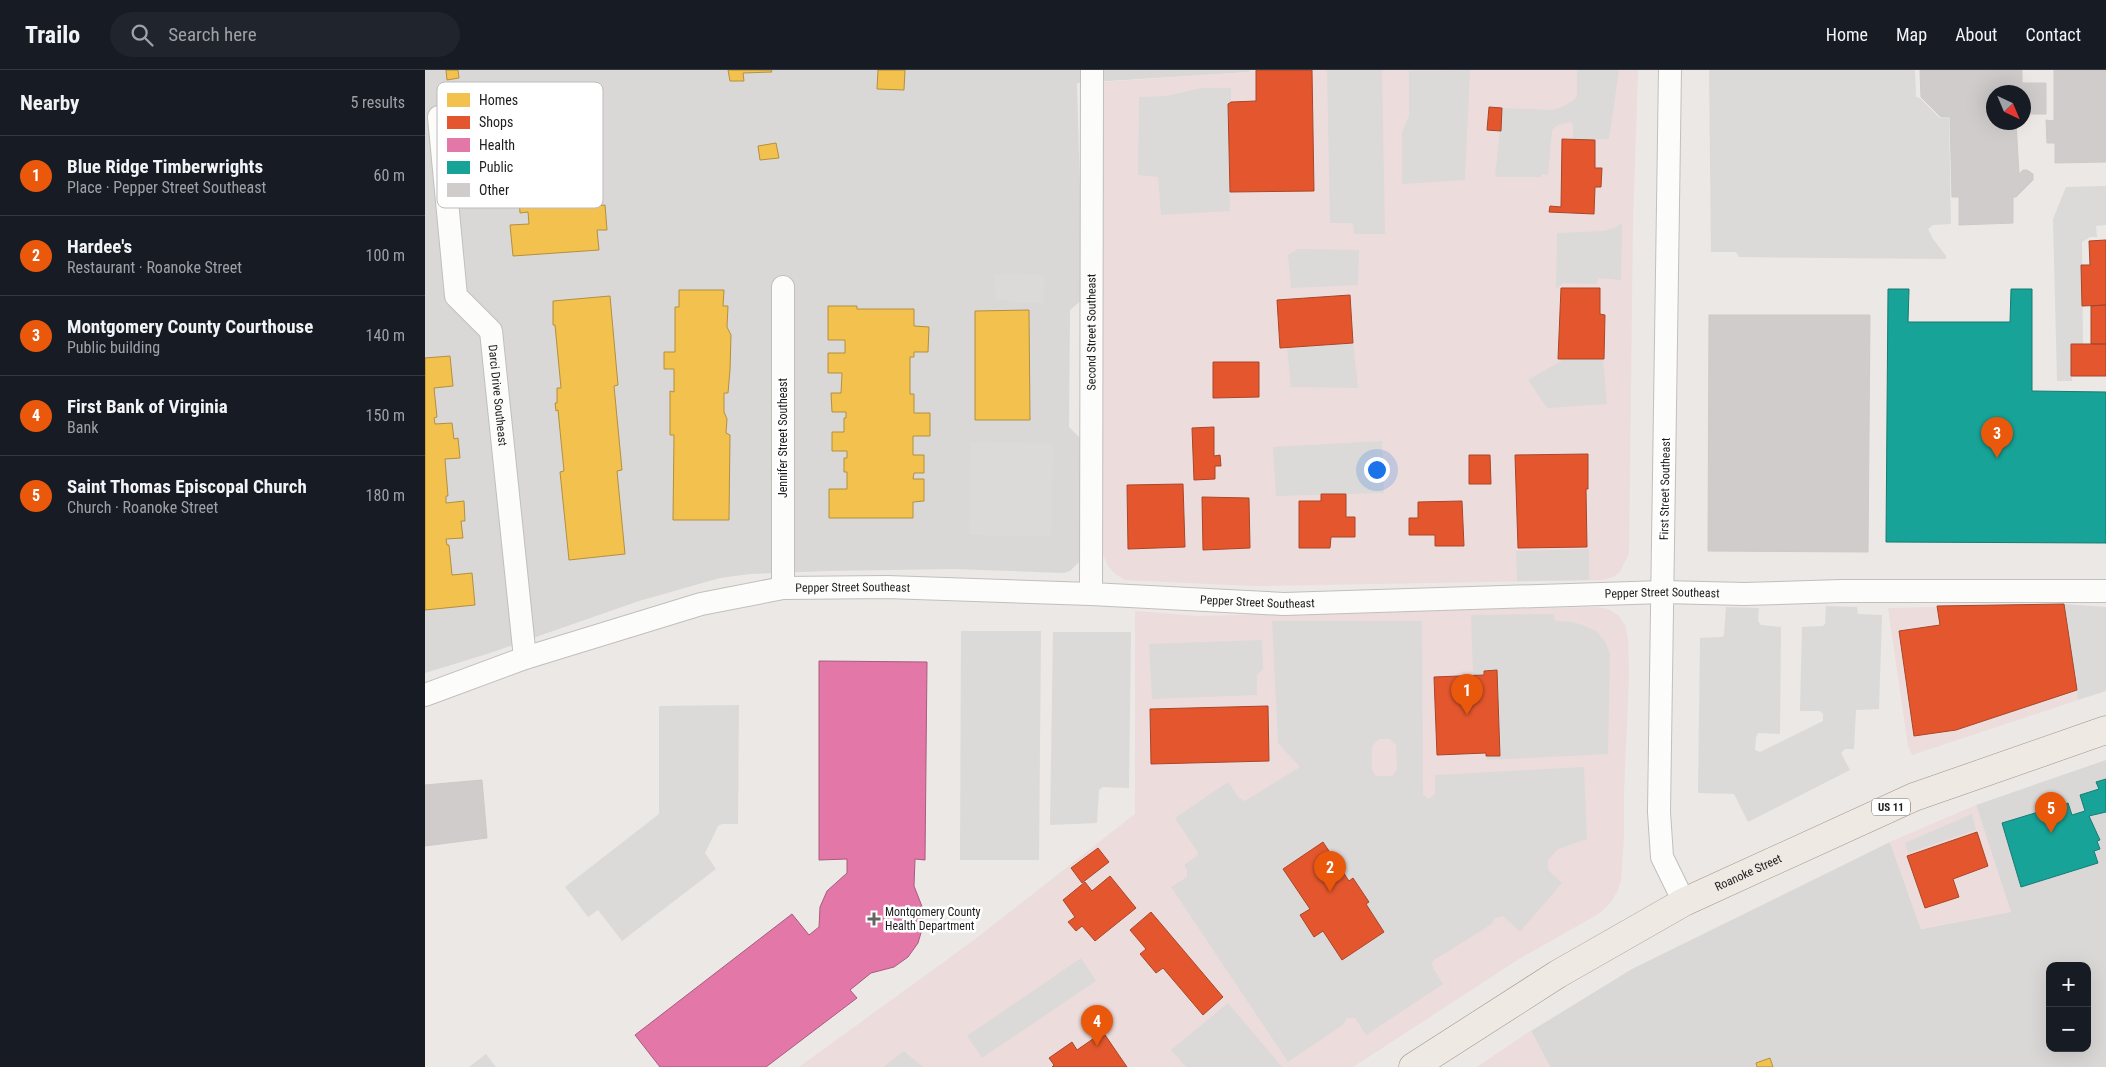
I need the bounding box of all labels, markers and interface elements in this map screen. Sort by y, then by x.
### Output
search box [110,12,460,57]
text: Trailo [25,21,80,49]
icon: search [128,21,156,49]
text: Search here [168,23,257,46]
text: Home [1826,24,1868,45]
text: Map [1896,24,1927,45]
text: About [1955,24,1997,45]
text: Contact [2025,24,2081,45]
legend [437,82,603,208]
north arrow [1986,85,2031,130]
text: Nearby [20,91,79,115]
text: Homes [479,92,518,108]
text: 5 results [350,93,405,112]
text: Shops [479,114,513,130]
text: Health [479,137,515,153]
text: Blue Ridge Timberwrights [67,155,263,178]
text: Public [479,159,513,175]
text: 1 [32,166,40,185]
text: 60 m [373,166,405,185]
text: Place · Pepper Street Southeast [67,178,266,197]
text: Other [479,182,509,198]
text: Hardee's [67,235,132,258]
text: 2 [32,246,40,265]
text: 100 m [366,246,405,265]
text: Restaurant · Roanoke Street [67,258,242,277]
street label: Second Street Southeast [1084,273,1099,390]
text: Montgomery County Courthouse [67,315,313,338]
text: 3 [32,326,40,345]
text: 140 m [366,326,405,345]
text: Public building [67,338,160,357]
street label: Darci Drive Southeast [485,344,510,447]
street label: Jennifer Street Southeast [776,377,790,498]
text: First Bank of Virginia [67,395,228,418]
text: 4 [32,406,40,425]
text: 150 m [366,406,405,425]
pin: 3 [1981,417,2013,458]
text: Bank [67,418,98,437]
street label: First Street Southeast [1657,437,1673,540]
your location [1364,457,1390,483]
text: Saint Thomas Episcopal Church [67,475,307,498]
text: 5 [32,486,40,505]
text: 180 m [366,486,405,505]
text: Church · Roanoke Street [67,498,218,517]
street label: Pepper Street Southeast [795,580,911,595]
street label: Pepper Street Southeast [1605,585,1720,601]
street label: Pepper Street Southeast [1200,593,1315,611]
pin: 1 [1451,674,1483,715]
pin: 5 [2035,792,2067,833]
road number: US 11 [1872,799,1910,816]
pin: 2 [1314,851,1346,892]
street label: Roanoke Street [1713,851,1784,894]
place label: Montgomery County Health Department [885,905,981,933]
marker: Montgomery County Health Department [867,912,881,926]
map controls [2046,962,2091,1052]
button: + [2046,962,2091,1007]
pin: 4 [1081,1005,1113,1046]
button: − [2046,1007,2091,1052]

